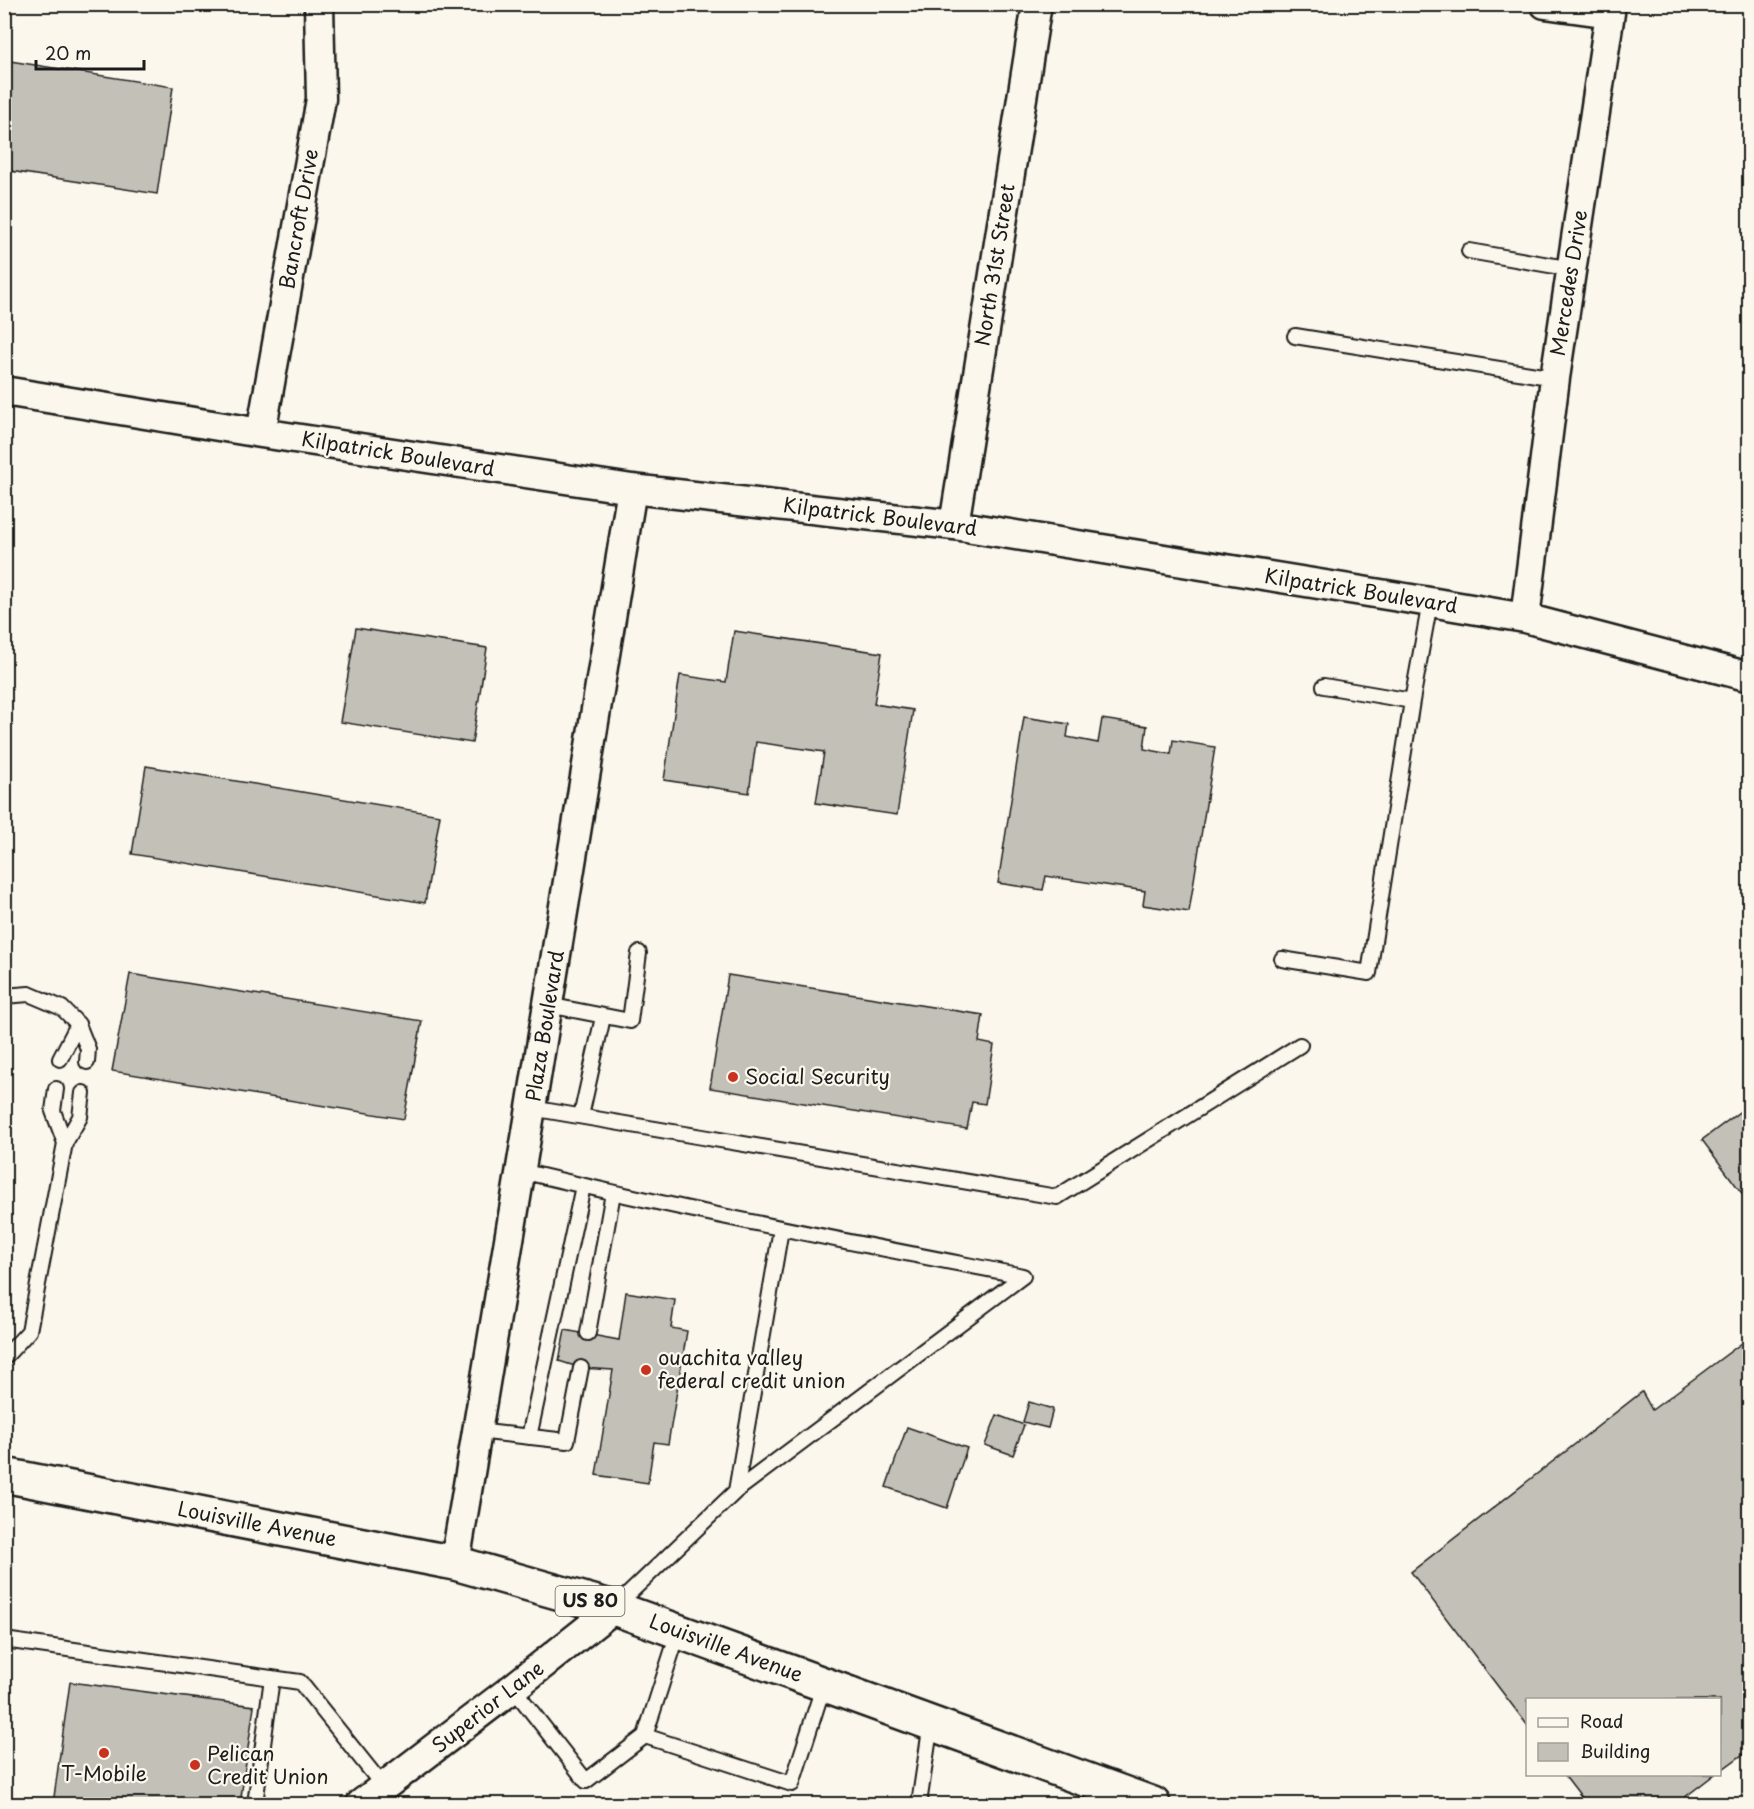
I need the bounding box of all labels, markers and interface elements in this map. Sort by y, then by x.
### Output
scale bar [36,33,144,71]
text: 20 m [45,39,91,66]
street label: Bancroft Drive [271,146,325,291]
street label: North 31st Street [966,182,1022,348]
street label: Mercedes Drive [1542,208,1594,358]
street label: Kilpatrick Boulevard [299,423,497,483]
street label: Kilpatrick Boulevard [781,489,979,543]
street label: Kilpatrick Boulevard [1262,560,1460,620]
street label: Plaza Boulevard [517,948,571,1104]
place label: Social Security [745,1061,890,1091]
marker: Social Security [726,1070,740,1084]
place label: ouachita valley federal credit union [658,1342,846,1395]
marker: ouachita valley federal credit union [639,1363,653,1377]
street label: Louisville Avenue [175,1493,339,1553]
road number: US 80 [556,1586,624,1616]
street label: Louisville Avenue [645,1605,807,1689]
street label: Superior Lane [425,1653,550,1759]
legend [1526,1698,1721,1776]
text: Road [1580,1707,1624,1734]
text: Building [1580,1737,1650,1764]
place label: Pelican Credit Union [207,1738,328,1791]
marker: T-Mobile [97,1746,111,1760]
place label: T-Mobile [61,1758,147,1788]
marker: Pelican Credit Union [188,1758,202,1772]

